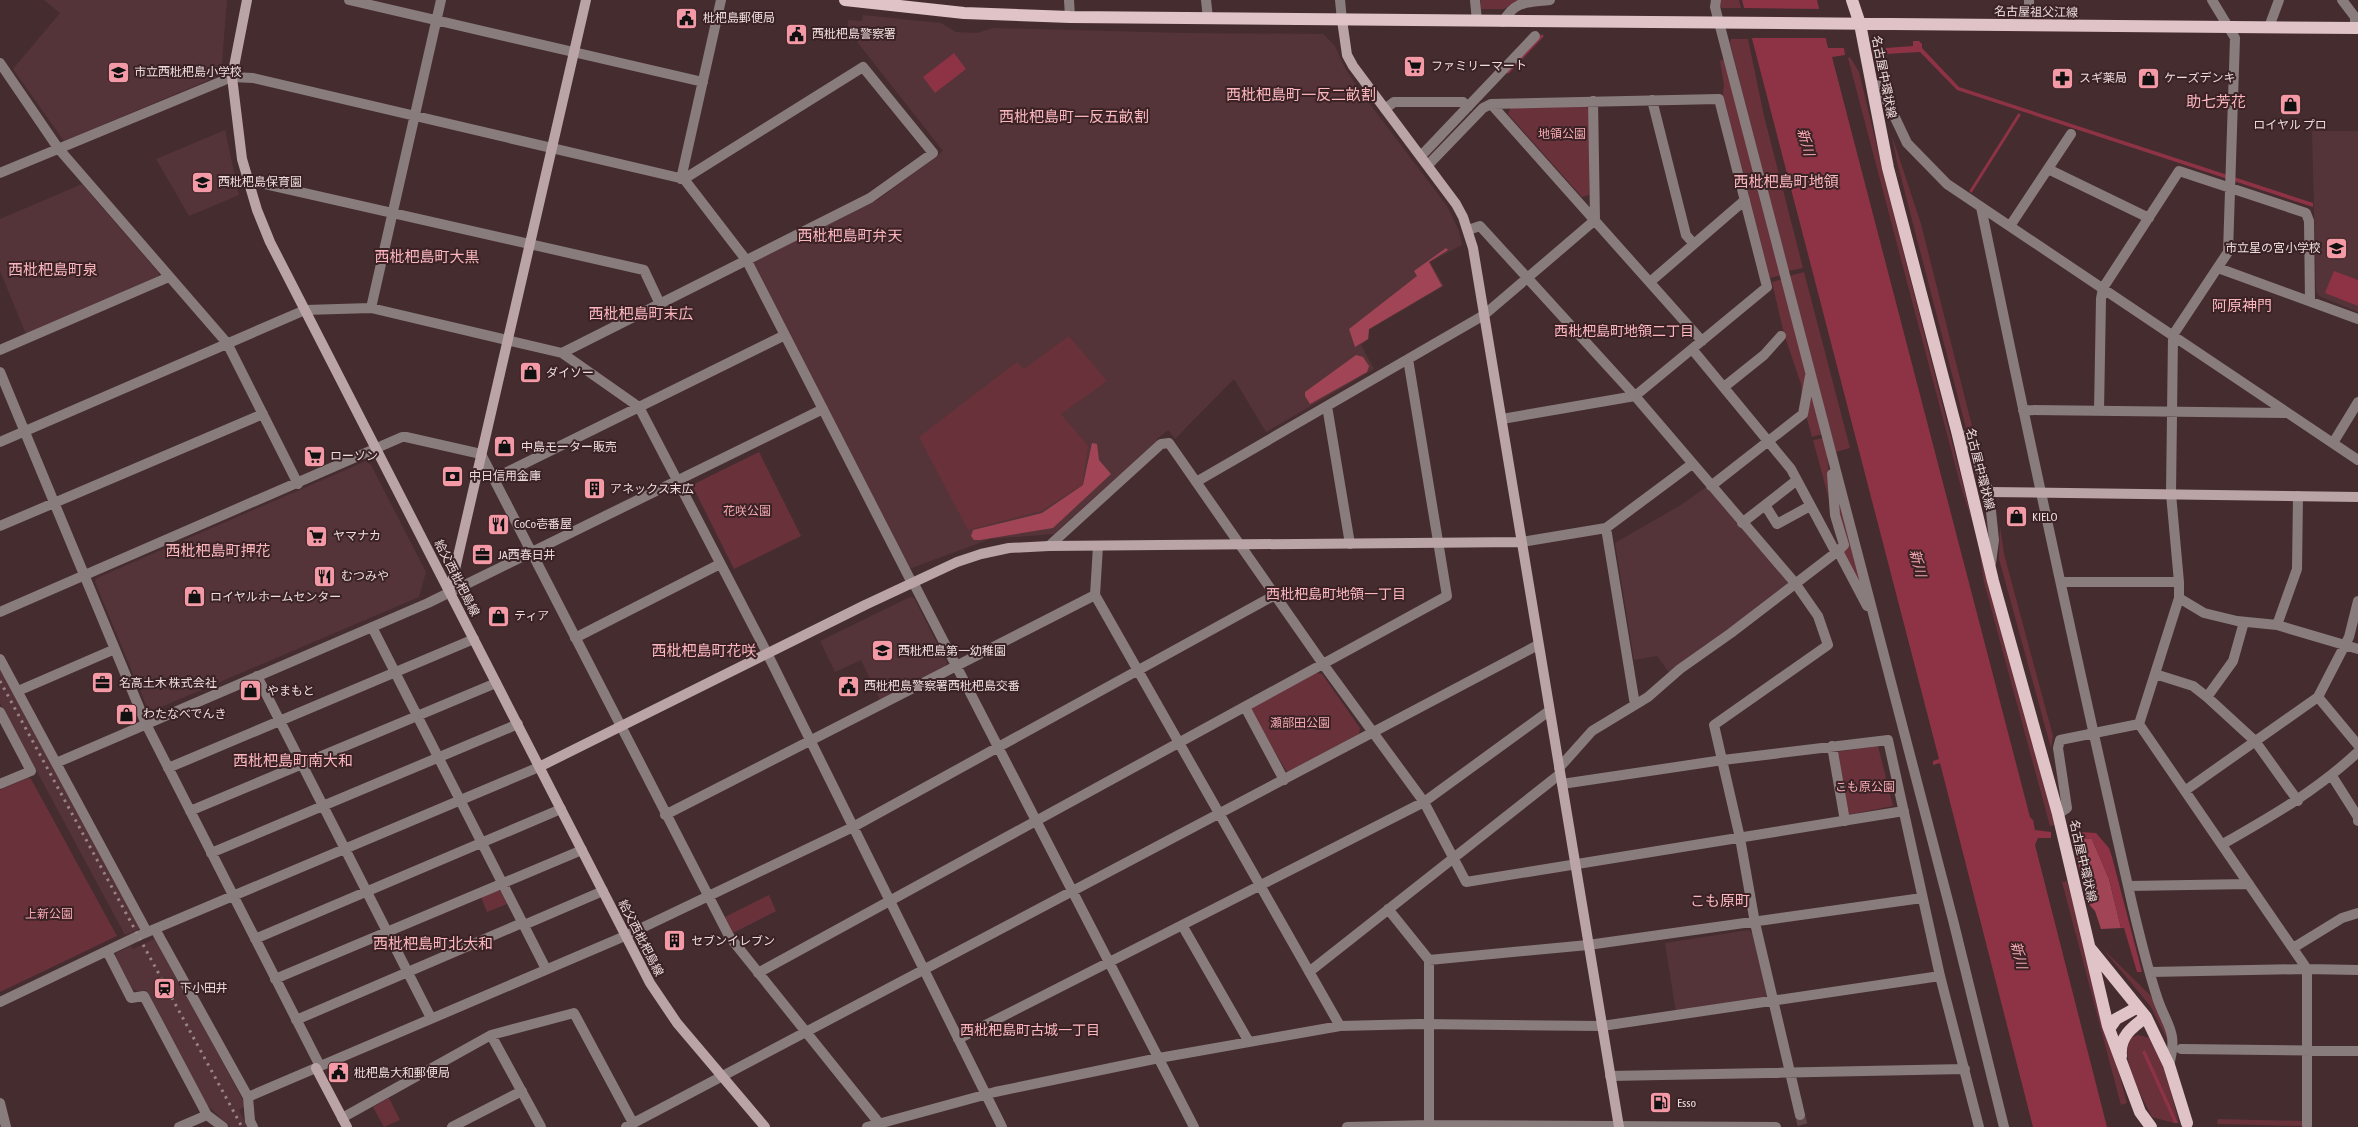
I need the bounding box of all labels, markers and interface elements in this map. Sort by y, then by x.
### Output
street label: 名古屋祖父江線 [1994,4,2078,20]
public building icon: 枇杷島郵便局 [675,6,699,30]
place label: 枇杷島郵便局 [703,11,775,25]
public building icon: 西枇杷島警察署 [784,22,808,46]
place label: 西枇杷島警察署 [812,27,896,41]
street label: 名古屋中環状線 [1869,34,1899,120]
supermarket icon: ファミリーマート [1403,54,1427,78]
place label: ファミリーマート [1431,59,1527,73]
school or university icon: 市立西枇杷島小学校 [106,60,130,84]
place label: 市立西枇杷島小学校 [134,65,242,79]
pharmacy icon: スギ薬局 [2051,66,2075,90]
shop icon: ケーズデンキ [2136,66,2160,90]
place label: スギ薬局 [2079,71,2127,85]
place label: ケーズデンキ [2164,71,2235,85]
district label: 西枇杷島町一反二畝割 [1226,86,1376,103]
shop icon: ロイヤル プロ [2278,92,2302,116]
district label: 助七芳花 [2186,93,2246,110]
district label: 西枇杷島町一反五畝割 [999,108,1149,125]
place label: ロイヤル プロ [2253,118,2327,132]
water label: 新川 [1795,126,1818,160]
park label: 地領公園 [1538,127,1586,141]
school or university icon: 西枇杷島保育園 [190,170,214,194]
district label: 西枇杷島町地領 [1733,173,1839,190]
place label: 西枇杷島保育園 [218,175,302,189]
district label: 西枇杷島町弁天 [797,227,903,244]
school or university icon: 市立星の宮小学校 [2325,236,2349,260]
place label: 市立星の宮小学校 [2225,241,2321,255]
district label: 西枇杷島町大黒 [374,248,480,265]
district label: 西枇杷島町泉 [8,261,98,278]
district label: 阿原神門 [2212,297,2272,314]
district label: 西枇杷島町末広 [588,305,694,322]
district label: 西枇杷島町地領二丁目 [1554,323,1694,339]
shop icon: ダイソー [518,361,542,385]
place label: ダイソー [546,366,594,380]
street label: 名古屋中環状線 [1963,427,1997,511]
shop icon: 中島モーター販売 [493,435,517,459]
place label: 中島モーター販売 [521,440,617,454]
supermarket icon: ローソン [302,444,326,468]
place label: ローソン [330,449,378,463]
bank icon: 中日信用金庫 [441,464,465,488]
place label: 中日信用金庫 [469,469,541,483]
building icon: アネックス末広 [582,477,606,501]
place label: アネックス末広 [610,482,694,496]
park label: 花咲公園 [723,504,771,518]
shop icon: KIELO [2004,505,2028,529]
place label: KIELO [2032,510,2057,524]
restaurant icon: CoCo壱番屋 [486,512,510,536]
place label: CoCo壱番屋 [514,517,572,531]
supermarket icon: ヤマナカ [305,524,329,548]
place label: ヤマナカ [333,529,381,543]
street label: 給父西枇杷島線 [432,537,482,619]
district label: 西枇杷島町押花 [165,542,271,559]
office icon: JA西春日井 [470,543,494,567]
water label: 新川 [1907,547,1930,580]
place label: JA西春日井 [498,548,556,562]
restaurant icon: むつみや [313,564,337,588]
place label: むつみや [341,569,389,583]
shop icon: ロイヤルホームセンター [182,585,206,609]
district label: 西枇杷島町地領一丁目 [1266,586,1406,602]
place label: ロイヤルホームセンター [210,590,341,604]
shop icon: ティア [486,604,510,628]
place label: ティア [514,609,549,623]
school or university icon: 西枇杷島第一幼稚園 [870,639,894,663]
district label: 西枇杷島町花咲 [651,642,757,659]
place label: 西枇杷島第一幼稚園 [898,644,1006,658]
office icon: 名高土木 株式会社 [91,671,115,695]
public building icon: 西枇杷島警察署西枇杷島交番 [836,674,860,698]
place label: 名高土木 株式会社 [119,676,217,690]
shop icon: やまもと [239,679,263,703]
place label: 西枇杷島警察署西枇杷島交番 [864,679,1020,693]
place label: やまもと [267,684,315,698]
shop icon: わたなべでんき [115,702,139,726]
place label: わたなべでんき [143,707,227,721]
park label: 瀬部田公園 [1270,716,1330,730]
district label: 西枇杷島町南大和 [233,752,353,769]
park label: こも原公園 [1835,780,1895,794]
street label: 名古屋中環状線 [2067,818,2099,904]
district label: こも原町 [1690,892,1750,909]
street label: 給父西枇杷島線 [616,897,666,979]
park label: 上新公園 [25,907,73,921]
building icon: セブンイレブン [663,929,687,953]
place label: セブンイレブン [691,934,775,948]
district label: 西枇杷島町北大和 [373,935,493,952]
water label: 新川 [2008,939,2031,972]
station icon: 下小田井 [152,976,176,1000]
place label: 下小田井 [180,981,228,995]
district label: 西枇杷島町古城一丁目 [960,1022,1100,1038]
public building icon: 枇杷島大和郵便局 [326,1061,350,1085]
place label: 枇杷島大和郵便局 [354,1066,450,1080]
fuel station icon: Esso [1649,1091,1673,1115]
place label: Esso [1677,1096,1697,1110]

